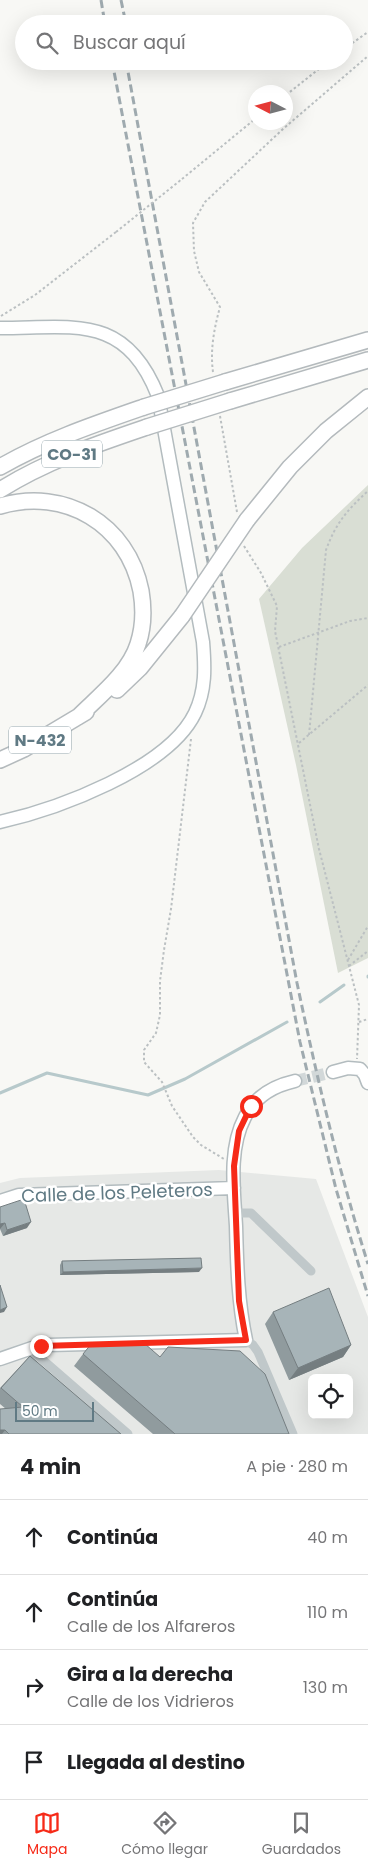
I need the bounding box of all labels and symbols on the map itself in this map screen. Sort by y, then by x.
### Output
north arrow [248,85,293,130]
road number: CO-31 [42,440,102,468]
road number: N-432 [9,726,71,754]
route start [240,1095,263,1118]
street label: Calle de los Peleteros [21,1177,213,1208]
route end [30,1335,53,1358]
scale bar [15,1399,94,1422]

